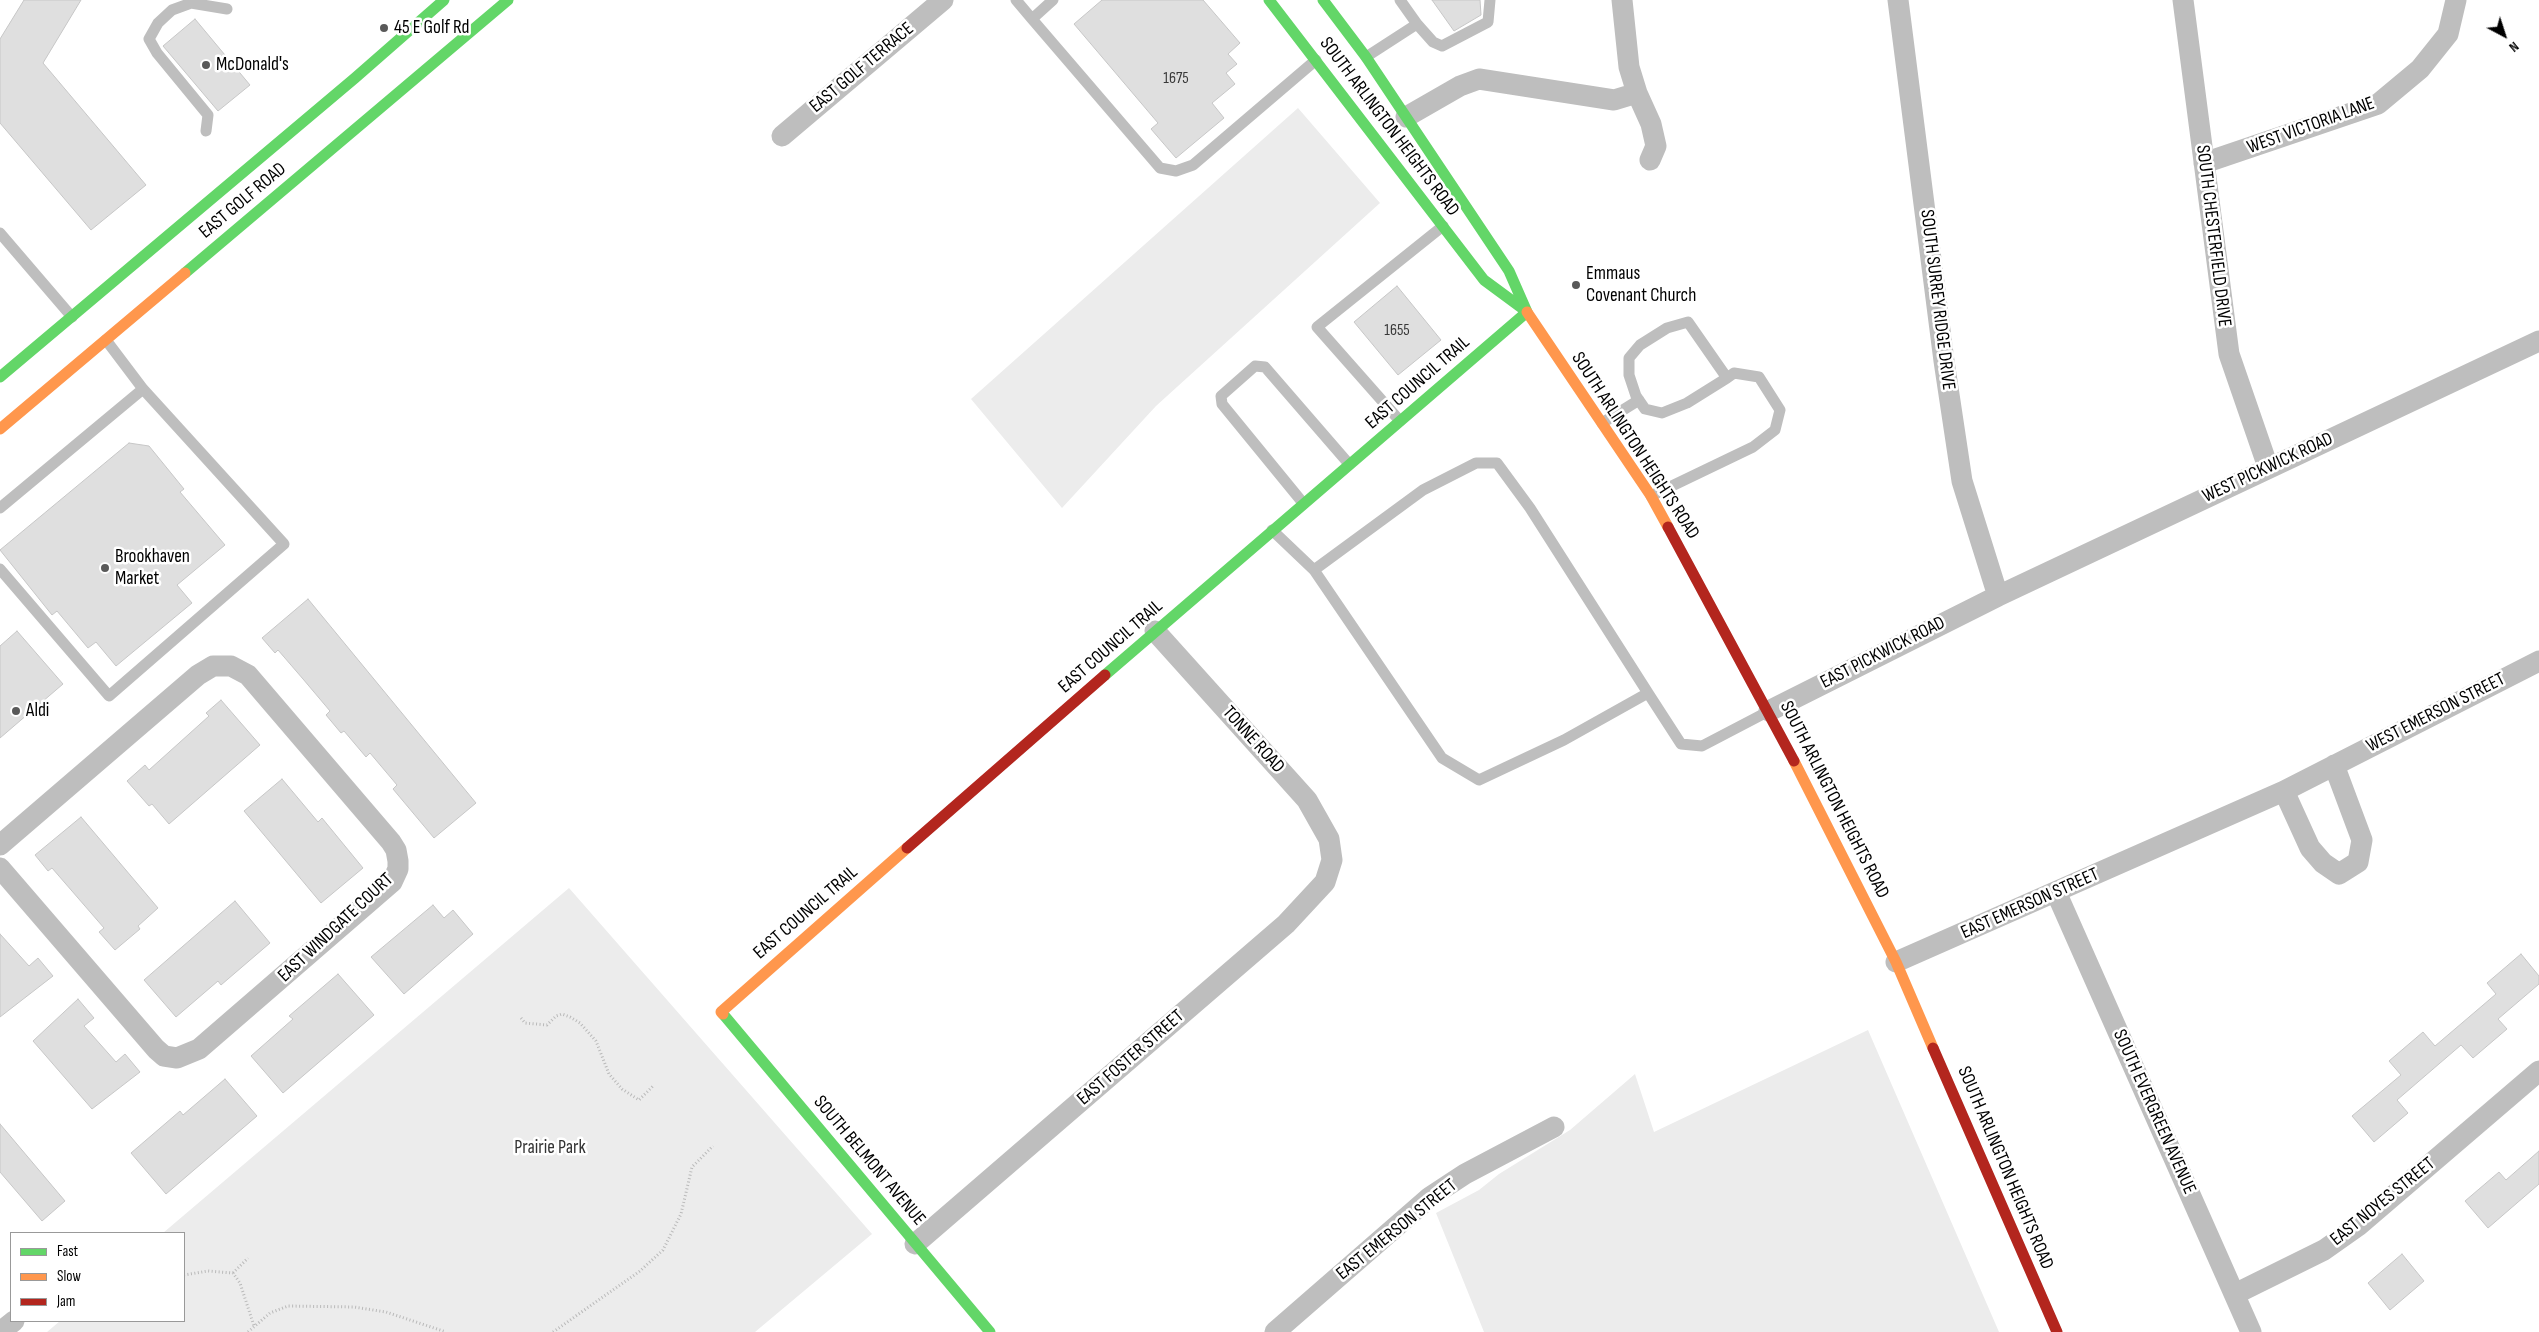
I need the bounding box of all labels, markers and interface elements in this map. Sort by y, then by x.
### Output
north arrow [2479,10,2529,60]
place label: 45 E Golf Rd [394,17,469,39]
street label: EAST GOLF TERRACE [805,18,919,118]
marker: 45 E Golf Rd [378,22,390,34]
street label: SOUTH ARLINGTON HEIGHTS ROAD [1314,33,1464,221]
text: N [2506,38,2522,56]
place label: McDonald's [216,54,289,76]
marker: McDonald's [200,59,212,71]
house number: 1675 [1163,69,1189,89]
street label: WEST VICTORIA LANE [2244,92,2378,160]
street label: SOUTH CHESTERFIELD DRIVE [2191,144,2235,328]
street label: EAST GOLF ROAD [195,158,291,244]
street label: SOUTH SURREY RIDGE DRIVE [1915,208,1959,392]
place label: Emmaus Covenant Church [1586,263,1696,307]
marker: Emmaus Covenant Church [1570,279,1582,291]
house number: 1655 [1384,321,1410,341]
street label: EAST COUNCIL TRAIL [1361,332,1475,434]
street label: SOUTH ARLINGTON HEIGHTS ROAD [1566,348,1704,544]
street label: WEST PICKWICK ROAD [2199,428,2337,508]
place label: Brookhaven Market [115,546,190,590]
marker: Brookhaven Market [99,562,111,574]
street label: EAST COUNCIL TRAIL [1054,596,1168,698]
street label: EAST PICKWICK ROAD [1817,612,1949,694]
street label: WEST EMERSON STREET [2363,668,2509,758]
street label: SOUTH ARLINGTON HEIGHTS ROAD [1774,698,1894,902]
place label: Aldi [26,700,49,722]
street label: TONNE ROAD [1217,702,1289,778]
marker: Aldi [10,705,22,717]
street label: EAST COUNCIL TRAIL [749,862,863,964]
street label: EAST EMERSON STREET [1958,863,2102,945]
street label: EAST WINDGATE COURT [274,869,398,987]
street label: EAST FOSTER STREET [1073,1005,1189,1111]
street label: SOUTH EVERGREEN AVENUE [2107,1026,2201,1198]
street label: SOUTH ARLINGTON HEIGHTS ROAD [1952,1063,2058,1273]
street label: SOUTH BELMONT AVENUE [808,1091,930,1231]
park label: Prairie Park [514,1137,586,1159]
street label: EAST NOYES STREET [2326,1153,2440,1251]
street label: EAST EMERSON STREET [1332,1174,1462,1286]
legend [10,1232,185,1322]
text: Fast [57,1242,78,1261]
text: Slow [57,1267,81,1286]
text: Jam [57,1292,75,1311]

